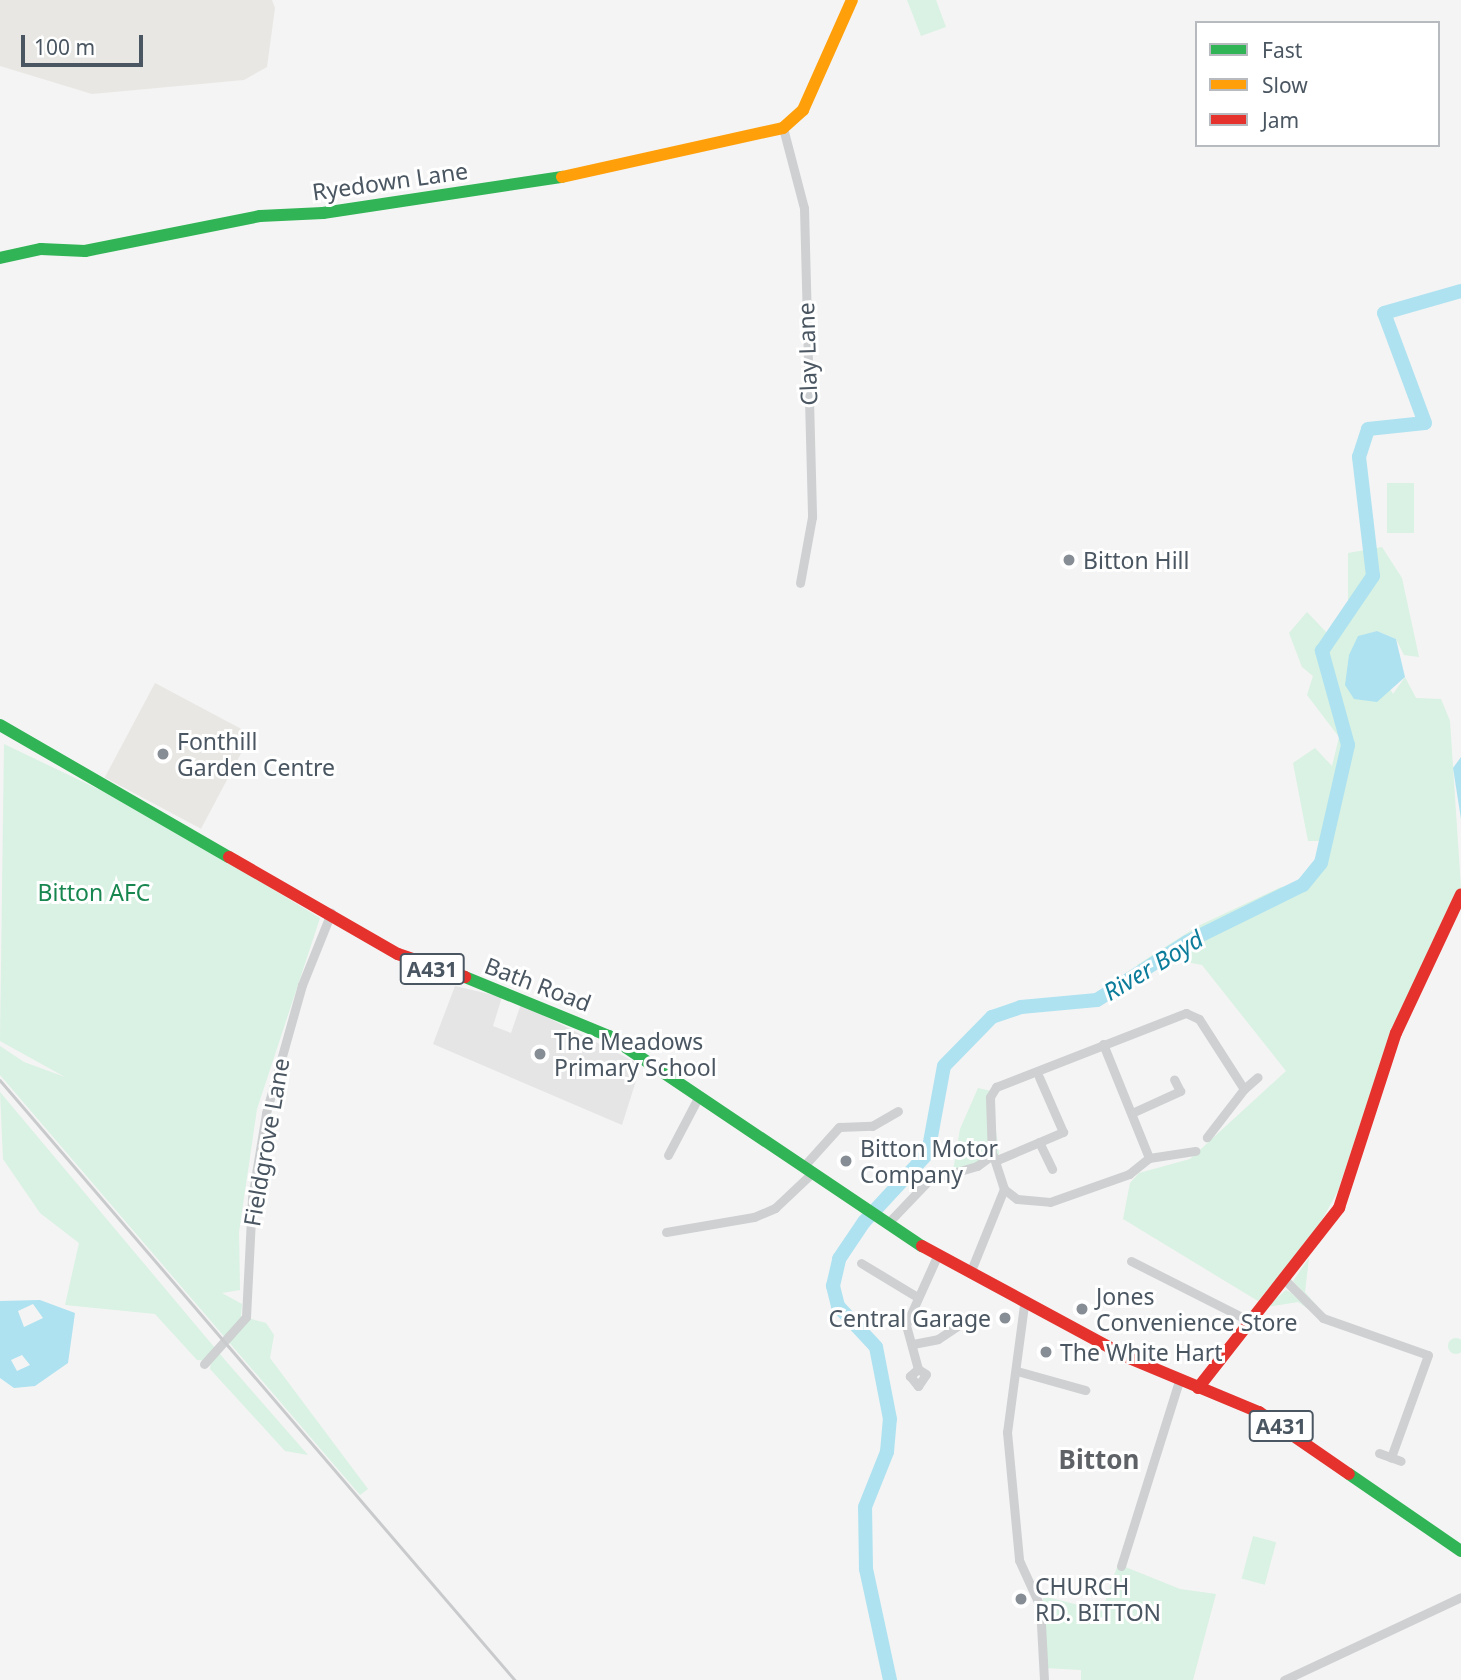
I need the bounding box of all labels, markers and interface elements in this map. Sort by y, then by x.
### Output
scale bar [24,21,147,65]
legend [1195,21,1440,147]
text: 100 m [34,33,95,61]
text: Fast [1262,36,1302,64]
text: Slow [1262,71,1308,99]
text: Jam [1262,106,1299,134]
street label: Ryedown Lane [310,156,470,206]
street label: Clay Lane [791,302,823,406]
place label: Bitton Hill [1083,546,1189,574]
marker: Bitton Hill [1061,552,1077,568]
place label: Fonthill Garden Centre [177,727,335,781]
marker: Fonthill Garden Centre [155,746,171,762]
park label: Bitton AFC [38,878,150,906]
water label: River Boyd [1098,924,1208,1006]
road number: A431 [399,951,465,986]
street label: Bath Road [481,951,595,1017]
place label: The Meadows Primary School [554,1027,717,1081]
marker: The Meadows Primary School [532,1046,548,1062]
street label: Fieldgrove Lane [238,1056,294,1228]
place label: Bitton Motor Company [860,1134,998,1188]
marker: Bitton Motor Company [838,1153,854,1169]
place label: Jones Convenience Store [1096,1282,1298,1336]
marker: Jones Convenience Store [1074,1301,1090,1317]
place label: Central Garage [828,1304,991,1332]
marker: Central Garage [997,1310,1013,1326]
place label: The White Hart [1060,1338,1222,1366]
marker: The White Hart [1038,1344,1054,1360]
road number: A431 [1248,1408,1314,1444]
district label: Bitton [1059,1444,1139,1476]
place label: CHURCH RD. BITTON [1035,1572,1161,1626]
marker: CHURCH RD. BITTON [1013,1591,1029,1607]

